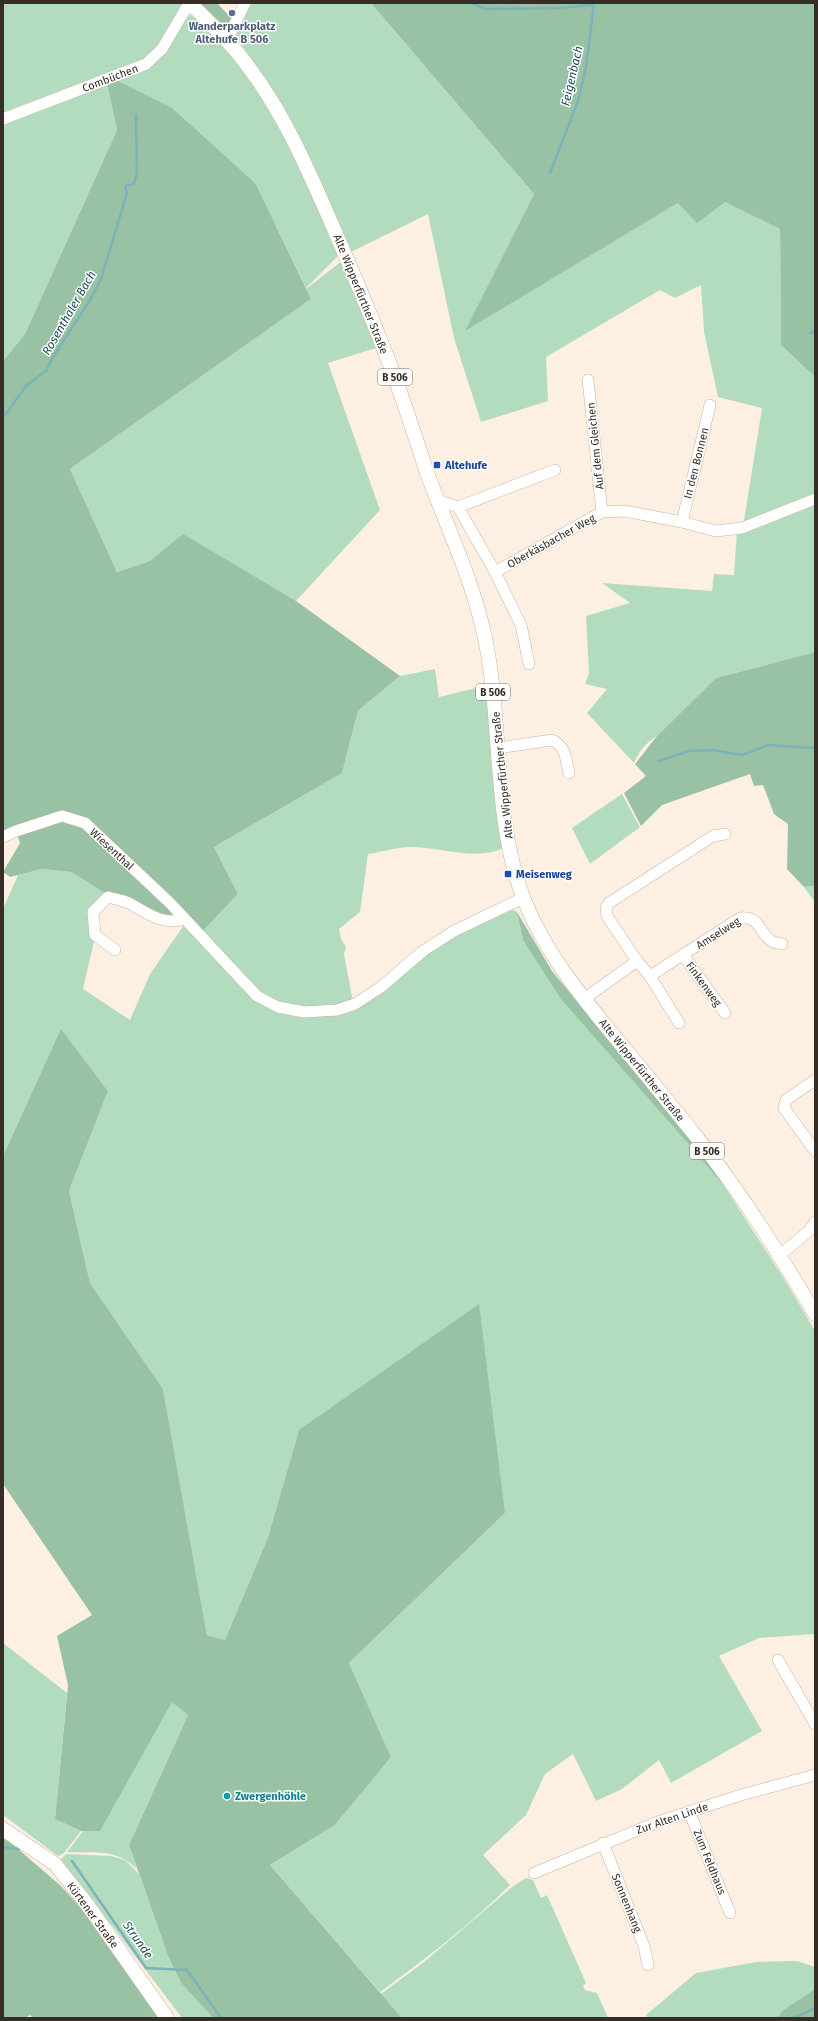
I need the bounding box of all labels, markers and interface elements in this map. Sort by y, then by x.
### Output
marker: Wanderparkplatz Altehufe B 506 [227,8,237,18]
place label: Wanderparkplatz Altehufe B 506 [189,20,275,46]
water label: Feigenbach [558,44,586,108]
street label: Combüchen [80,62,140,95]
street label: Alte Wipperfürther Straße [331,232,391,356]
water label: Rosenthaler Bach [39,268,99,357]
road number: B 506 [378,369,412,385]
street label: Auf dem Gleichen [584,402,607,490]
street label: In den Bonnen [681,426,712,500]
place label: Altehufe [444,459,487,472]
marker: Altehufe [432,460,442,470]
street label: Oberkäsbacher Weg [505,512,598,571]
road number: B 506 [476,684,510,700]
street label: Alte Wipperfürther Straße [489,711,516,839]
street label: Wiesenthal [87,826,136,873]
place label: Meisenweg [516,868,573,881]
marker: Meisenweg [503,869,513,879]
street label: Amselweg [694,915,743,952]
street label: Finkenweg [683,959,724,1009]
street label: Alte Wipperfürther Straße [596,1016,687,1124]
road number: B 506 [690,1143,724,1159]
place label: Zwergenhöhle [235,1790,306,1803]
marker: Zwergenhöhle [222,1791,232,1801]
street label: Zur Alten Linde [634,1800,710,1837]
street label: Zum Feldhaus [691,1828,728,1897]
street label: Sonnenhang [609,1872,644,1935]
street label: Kürtener Straße [64,1880,121,1951]
water label: Strunde [120,1918,156,1961]

